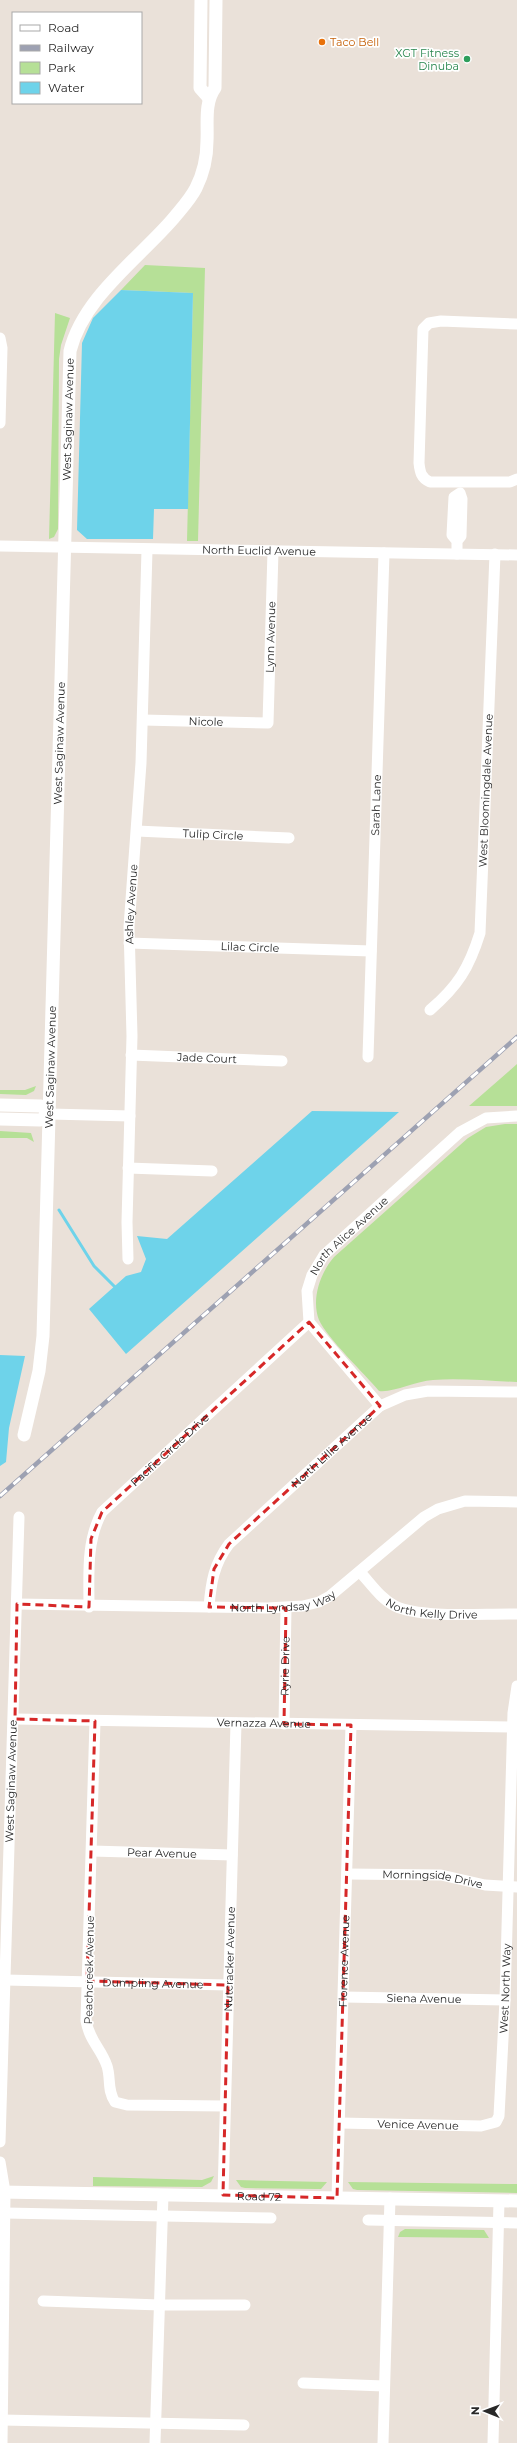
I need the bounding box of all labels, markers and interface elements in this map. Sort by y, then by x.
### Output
legend [12,12,142,104]
text: Road [48,20,79,35]
place label: Taco Bell [330,35,379,49]
marker: Taco Bell [317,37,327,47]
text: Railway [48,40,94,55]
place label: XGT Fitness Dinuba [395,46,460,73]
marker: XGT Fitness Dinuba [462,54,472,64]
text: Park [48,60,76,75]
text: Water [48,80,85,95]
street label: West Saginaw Avenue [59,357,77,481]
street label: North Euclid Avenue [202,543,316,559]
street label: Lynn Avenue [262,601,279,673]
street label: West Saginaw Avenue [51,681,68,805]
street label: West Bloomingdale Avenue [476,713,496,868]
street label: Nicole [189,714,224,729]
street label: Sarah Lane [368,774,384,836]
street label: Tulip Circle [182,826,244,843]
street label: Ashley Avenue [122,863,141,945]
street label: Lilac Circle [220,939,280,955]
street label: West Saginaw Avenue [42,1005,59,1129]
street label: Jade Court [176,1050,238,1066]
street label: North Alice Avenue [307,1193,391,1278]
street label: Pacific Circle Drive [128,1410,212,1489]
street label: North Lillie Avenue [288,1410,375,1491]
street label: North Lyndsay Way [230,1587,339,1615]
street label: North Kelly Drive [383,1595,478,1622]
street label: Ryrie Drive [277,1636,293,1696]
street label: Vernazza Avenue [217,1715,312,1731]
street label: West Saginaw Avenue [2,1719,20,1843]
street label: Pear Avenue [127,1845,197,1861]
street label: Morningside Drive [382,1867,484,1891]
street label: Nutcracker Avenue [221,1906,238,2012]
street label: Florence Avenue [336,1914,352,2008]
street label: Peachcreek Avenue [81,1915,97,2025]
street label: West North Way [496,1943,514,2034]
street label: Dumpling Avenue [102,1975,204,1991]
street label: Siena Avenue [386,1991,462,2006]
street label: Venice Avenue [377,2117,459,2133]
street label: Road 72 [237,2189,281,2204]
north arrow [465,2391,505,2431]
text: N [468,2406,482,2415]

